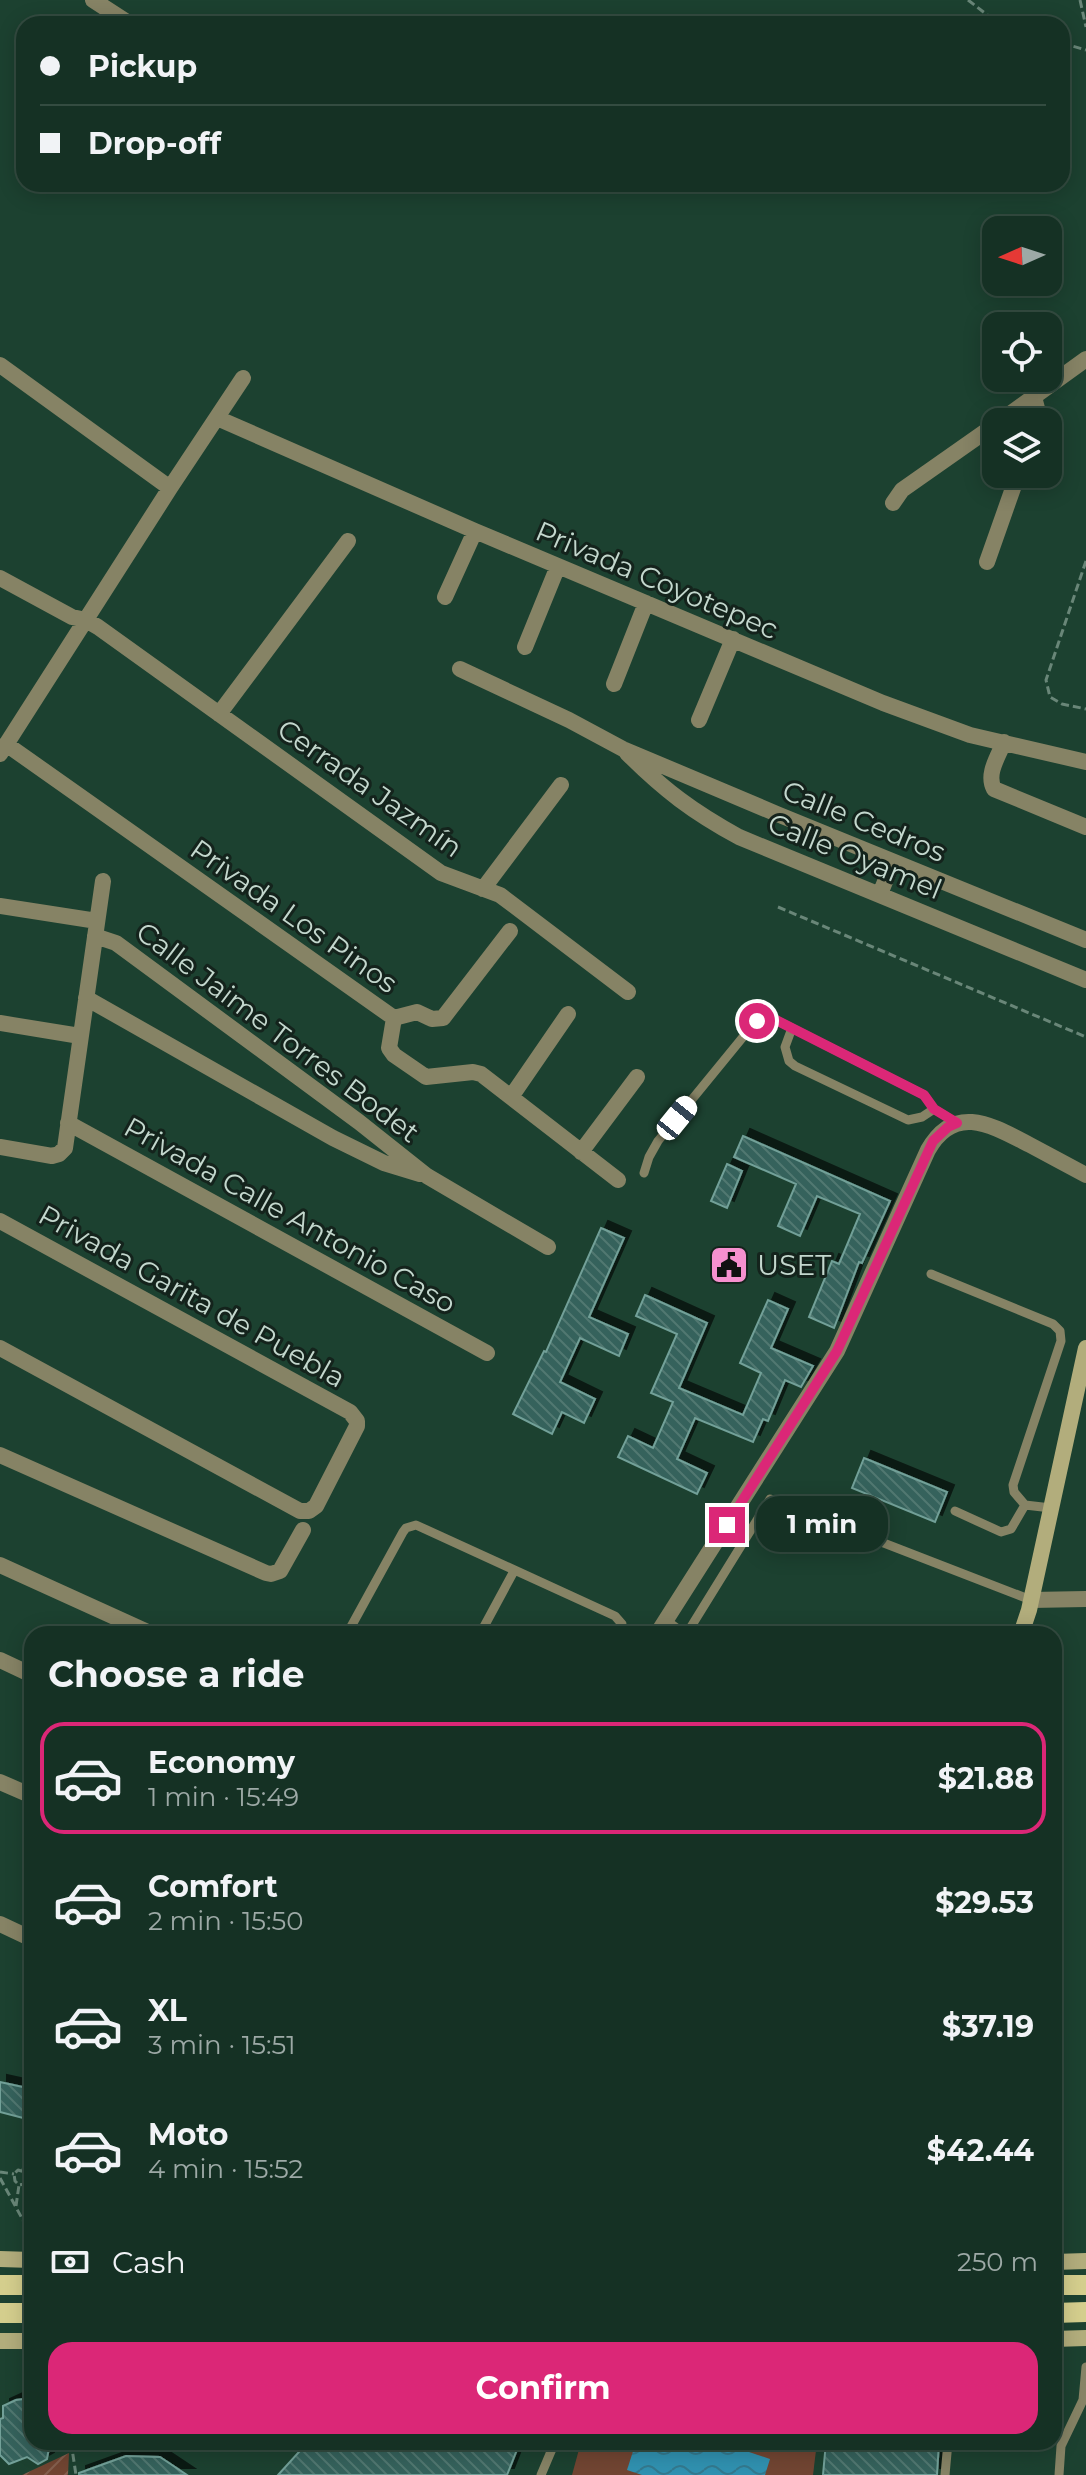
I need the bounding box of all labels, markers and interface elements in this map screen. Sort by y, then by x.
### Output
text: Pickup [88,48,197,85]
text: Drop-off [88,125,221,162]
north arrow [982,216,1062,296]
map controls [982,216,1062,488]
button: locate [982,312,1062,392]
button: layers [982,408,1062,488]
street label: Privada Coyotepec [531,514,783,646]
street label: Cerrada Jazmín [271,712,469,864]
street label: Calle Cedros [778,773,950,869]
street label: Calle Oyamel [763,806,947,906]
street label: Privada Los Pinos [184,832,404,1000]
street label: Calle Jaime Torres Bodet [130,915,426,1149]
route start [739,1003,775,1039]
car [653,1092,701,1144]
street label: Privada Calle Antonio Caso [118,1110,462,1320]
street label: Privada Garita de Puebla [33,1197,351,1395]
public building icon: USET [708,1244,750,1286]
place label: USET [757,1248,831,1282]
callout: 1 min [755,1497,887,1553]
route end [709,1507,745,1543]
text: 1 min [787,1508,857,1540]
text: Choose a ride [48,1652,305,1696]
icon: car [52,1742,124,1814]
text: Economy [148,1744,295,1781]
text: $21.88 [938,1760,1034,1797]
text: 1 min · 15:49 [148,1781,299,1813]
icon: car [52,1866,124,1938]
text: Comfort [148,1868,278,1905]
text: $29.53 [935,1884,1034,1921]
text: 2 min · 15:50 [148,1905,303,1937]
icon: car [52,1990,124,2062]
text: XL [148,1992,187,2029]
text: $37.19 [942,2008,1034,2045]
text: 3 min · 15:51 [148,2029,296,2061]
icon: car [52,2114,124,2186]
text: Moto [148,2116,229,2153]
text: $42.44 [927,2132,1034,2169]
text: 4 min · 15:52 [148,2153,303,2185]
icon: cash [48,2240,92,2284]
text: Cash [112,2244,186,2281]
text: 250 m [957,2246,1038,2278]
button: Confirm [48,2342,1038,2434]

